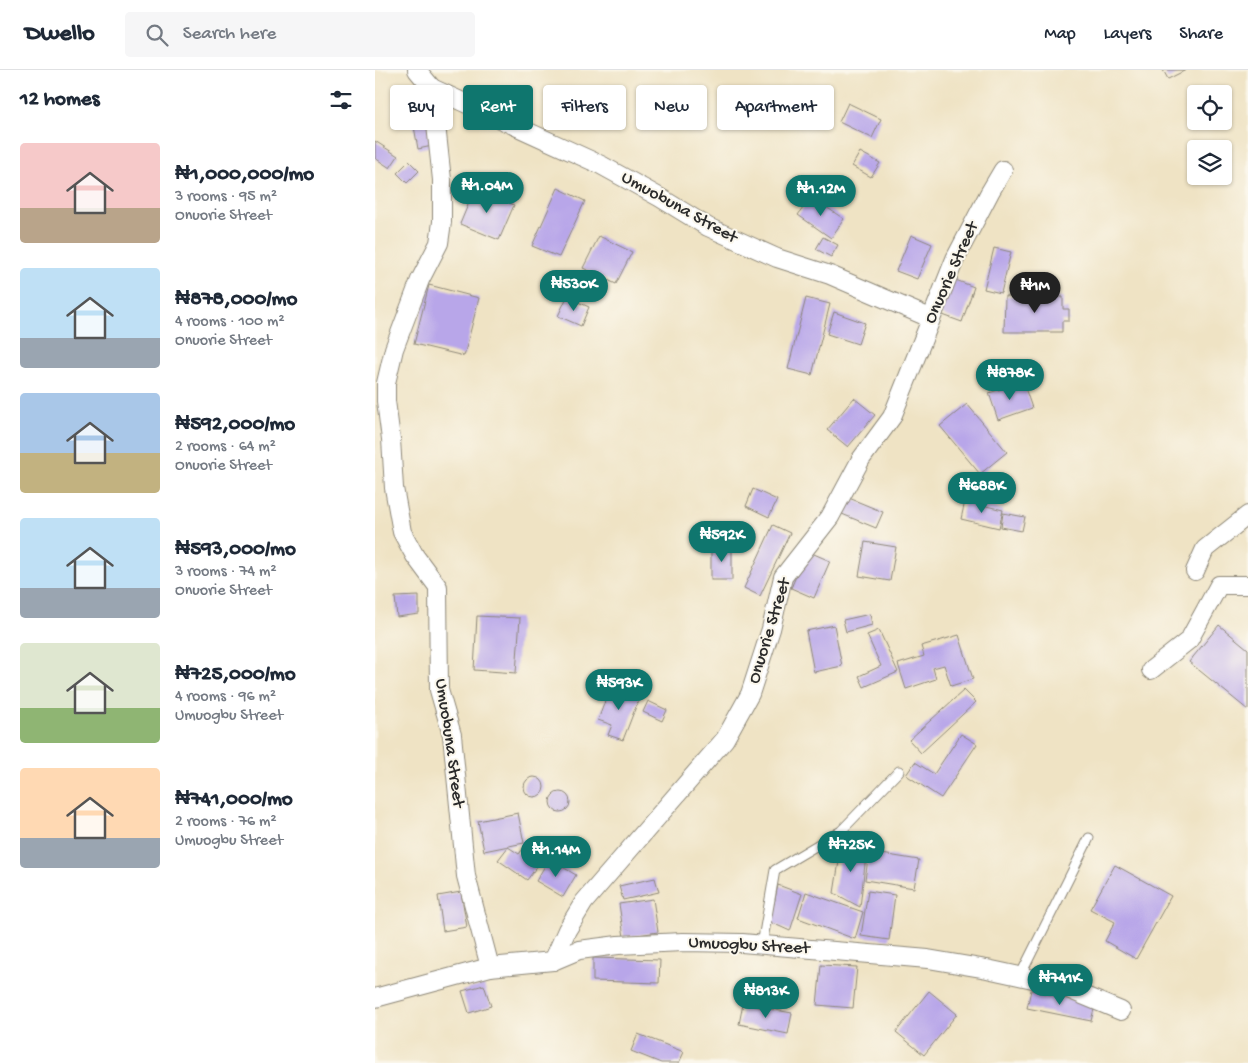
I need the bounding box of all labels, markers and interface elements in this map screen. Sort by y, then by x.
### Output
search box [125,12,475,57]
text: Dwello [25,20,95,49]
icon: search [143,21,171,49]
text: Search here [183,23,276,46]
text: Map [1044,24,1076,45]
text: Layers [1104,24,1151,45]
text: Share [1179,24,1223,45]
chip: Buy [390,85,453,130]
chip: Rent [463,85,533,130]
chip: Filters [543,85,626,130]
chip: New [636,85,707,130]
chip: Apartment [717,85,834,130]
map controls [1187,85,1232,185]
button: locate [1187,85,1232,130]
icon: filters [327,86,355,114]
text: 12 homes [20,88,99,113]
button: layers [1187,140,1232,185]
icon: home [60,163,120,223]
text: ₦1,000,000/mo [175,163,314,188]
street label: Umuobuna Street [617,167,742,249]
pin: ₦1.04M [446,172,528,214]
pin: ₦1.12M [780,174,862,217]
text: ₦1.04M [462,178,512,197]
text: ₦1.12M [797,181,845,200]
text: 3 rooms · 95 m² [175,188,277,207]
text: Onuorie Street [175,207,272,226]
street label: Onuorie Street [920,217,984,327]
pin: ₦530K [539,270,609,312]
pin: ₦1M [1011,272,1059,314]
text: ₦530K [551,276,597,295]
text: ₦1M [1020,278,1050,297]
icon: home [60,288,120,348]
text: ₦878,000/mo [175,288,297,313]
text: 4 rooms · 100 m² [175,313,285,332]
text: Onuorie Street [175,332,272,351]
pin: ₦878K [975,358,1045,401]
text: ₦878K [987,365,1033,384]
icon: home [60,413,120,473]
text: ₦592,000/mo [175,413,295,438]
text: 2 rooms · 64 m² [175,438,276,457]
text: Onuorie Street [175,457,272,476]
pin: ₦688K [947,472,1017,514]
text: ₦688K [959,478,1005,497]
pin: ₦592K [687,520,757,563]
text: ₦592K [700,527,744,546]
icon: home [60,538,120,598]
text: ₦593,000/mo [175,538,296,563]
text: 3 rooms · 74 m² [175,563,277,582]
street label: Onuorie Street [744,574,796,686]
text: Onuorie Street [175,582,272,601]
icon: home [60,663,120,723]
text: ₦725,000/mo [175,663,296,688]
pin: ₦593K [584,668,654,711]
text: ₦593K [596,675,642,694]
street label: Umuobuna Street [430,677,469,810]
text: 4 rooms · 96 m² [175,688,276,707]
text: Umuogbu Street [175,707,283,726]
icon: home [60,788,120,848]
text: ₦741,000/mo [175,788,293,813]
text: 2 rooms · 76 m² [175,813,277,832]
pin: ₦725K [816,830,886,873]
text: Umuogbu Street [175,832,283,851]
pin: ₦1.14M [515,836,597,878]
text: ₦725K [829,837,873,856]
text: ₦1.14M [532,842,580,861]
street label: Umuogbu Street [688,932,812,960]
pin: ₦741K [1025,964,1095,1006]
text: ₦741K [1039,970,1081,989]
pin: ₦813K [731,976,801,1019]
text: ₦813K [744,983,788,1002]

